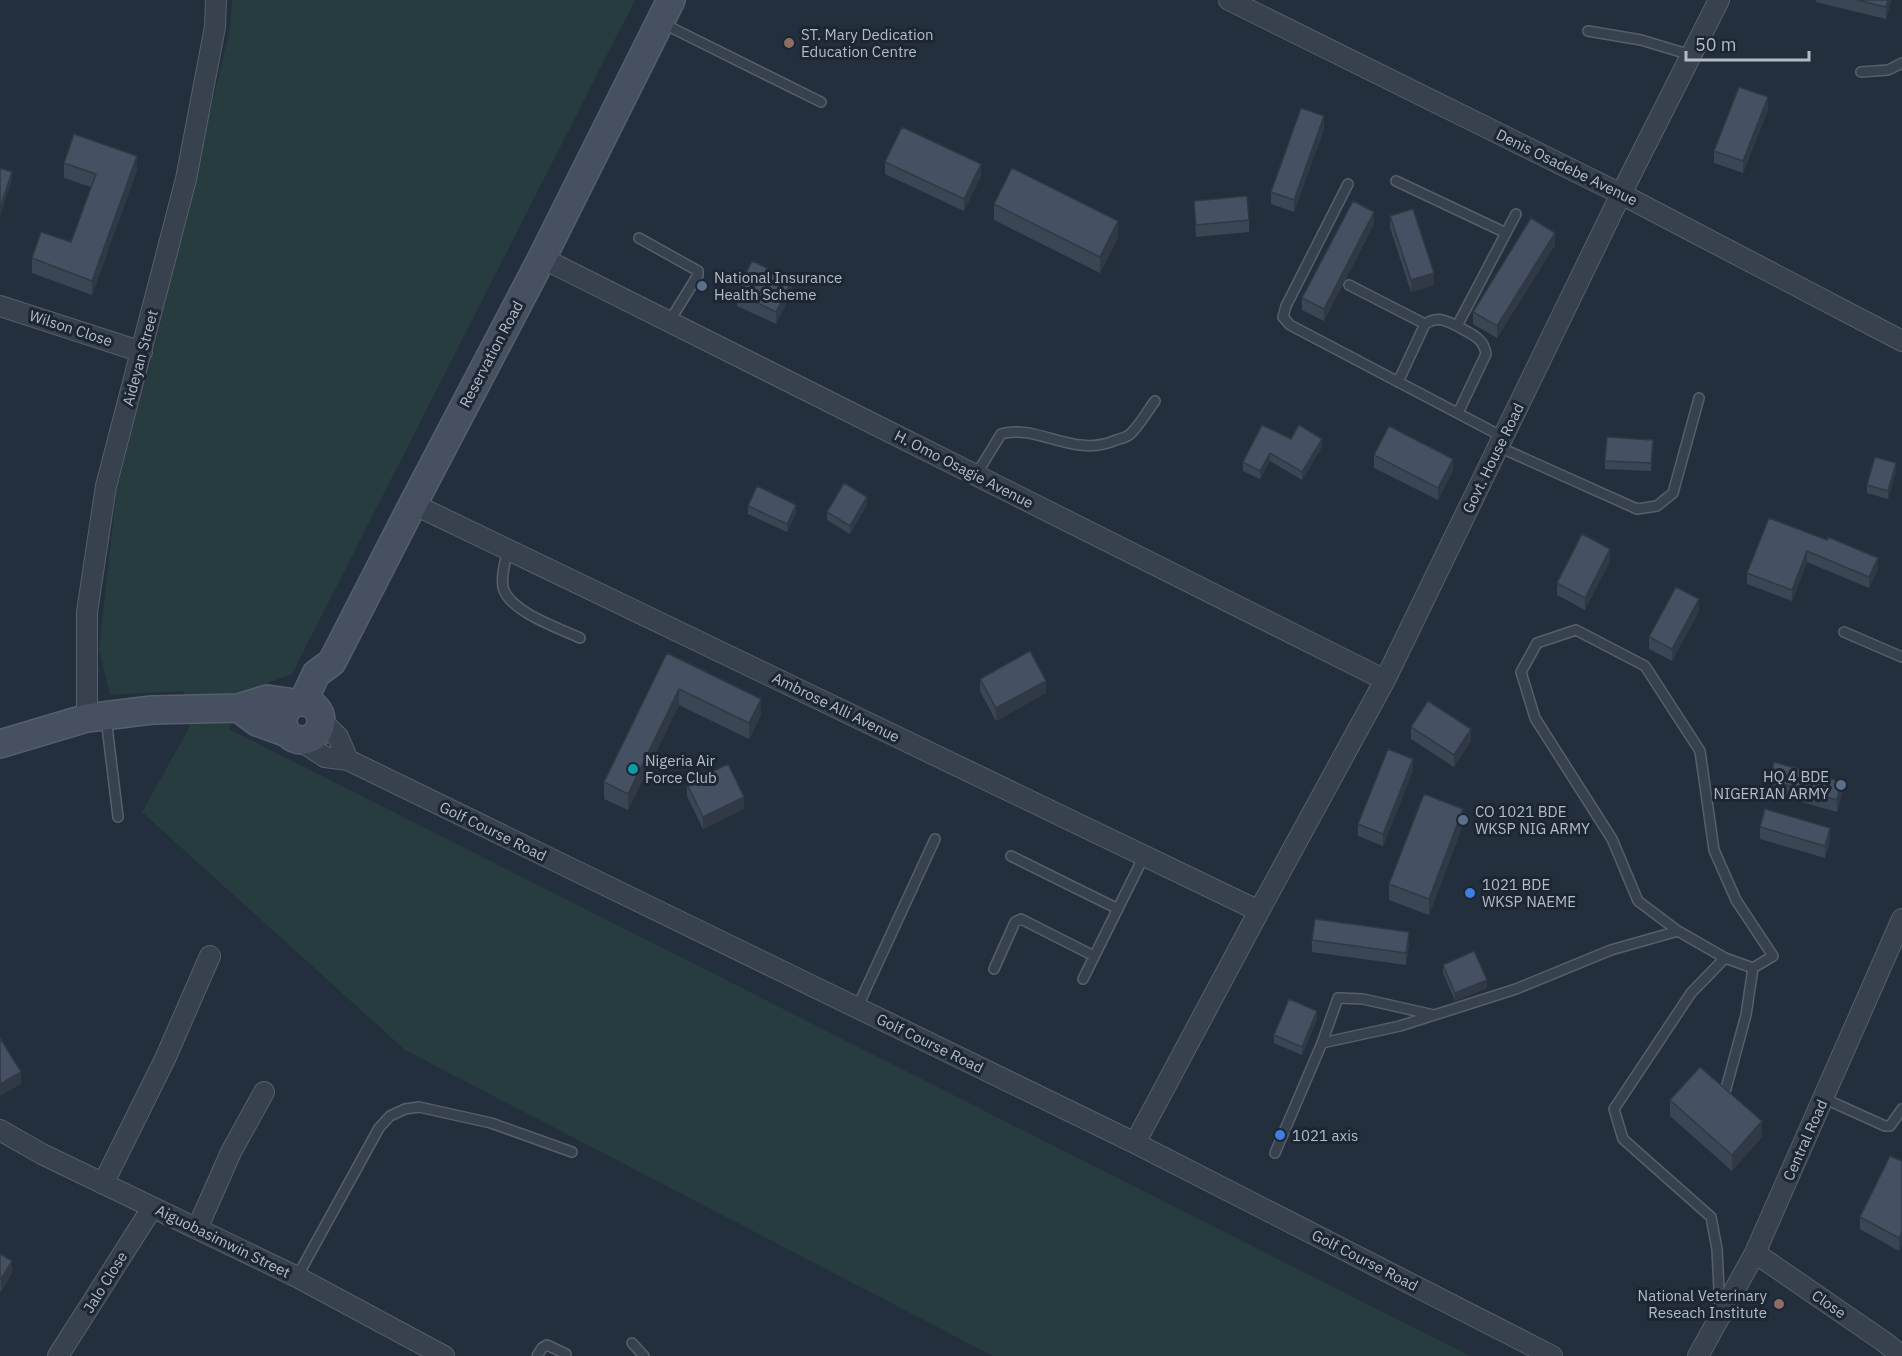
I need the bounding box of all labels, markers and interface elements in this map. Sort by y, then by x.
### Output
scale bar [1686,24,1809,62]
place label: ST. Mary Dedication Education Centre [801,25,934,61]
text: 50 m [1695,33,1737,56]
marker: ST. Mary Dedication Education Centre [782,36,796,50]
street label: Denis Osadebe Avenue [1493,125,1641,209]
place label: National Insurance Health Scheme [714,268,842,304]
marker: National Insurance Health Scheme [695,279,709,293]
street label: Reservation Road [455,297,527,411]
street label: Wilson Close [27,306,115,350]
street label: Aideyan Street [118,308,162,408]
street label: Govt. House Road [1458,400,1528,516]
street label: H. Omo Osagie Avenue [891,426,1037,512]
street label: Ambrose Alli Avenue [769,668,903,746]
place label: Nigeria Air Force Club [645,751,717,787]
marker: Nigeria Air Force Club [626,762,640,776]
place label: HQ 4 BDE NIGERIAN ARMY [1714,767,1829,803]
marker: HQ 4 BDE NIGERIAN ARMY [1834,778,1848,792]
street label: Golf Course Road [436,797,550,865]
place label: CO 1021 BDE WKSP NIG ARMY [1475,802,1590,838]
marker: CO 1021 BDE WKSP NIG ARMY [1456,813,1470,827]
place label: 1021 BDE WKSP NAEME [1482,875,1576,911]
marker: 1021 BDE WKSP NAEME [1463,886,1477,900]
street label: Golf Course Road [873,1009,987,1077]
street label: Central Road [1779,1096,1831,1184]
place label: 1021 axis [1292,1126,1358,1145]
marker: 1021 axis [1273,1128,1287,1142]
street label: Aiguobasimwin Street [153,1200,293,1282]
street label: Golf Course Road [1309,1225,1421,1295]
street label: Jalo Close [79,1248,131,1316]
place label: National Veterinary Reseach Institute [1638,1286,1768,1322]
street label: Close [1808,1286,1850,1322]
marker: National Veterinary Reseach Institute [1772,1297,1786,1311]

